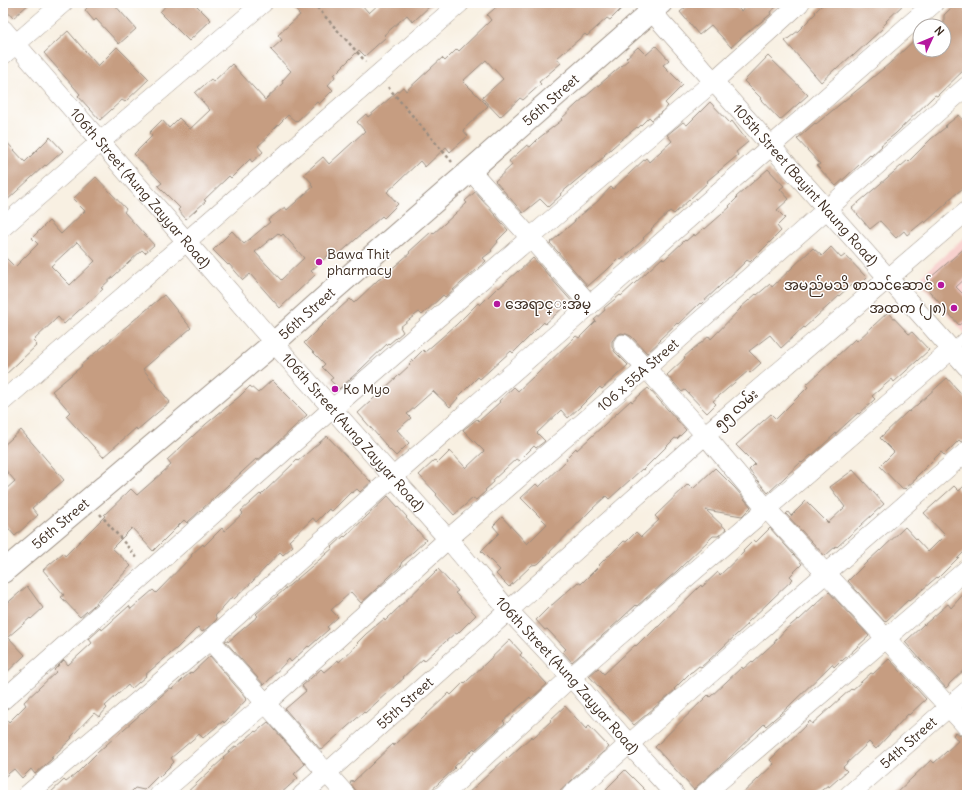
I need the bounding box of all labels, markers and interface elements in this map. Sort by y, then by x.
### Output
north arrow [912,18,952,58]
text: N [932,23,947,39]
street label: 56th Street [518,70,583,130]
street label: 105th Street (Bayint Naung Road) [729,100,882,269]
street label: 106th Street (Aung Zayyar Road) [66,104,214,272]
place label: Bawa Thit pharmacy [327,245,392,279]
marker: Bawa Thit pharmacy [314,257,324,267]
place label: အမည်မသိ စာသင်ဆောင် [784,275,933,297]
marker: အမည်မသိ စာသင်ဆောင် [936,280,946,290]
street label: 56th Street [275,283,339,343]
place label: အေရာင္းအိမ္ [505,294,591,316]
marker: အေရာင္းအိမ္ [492,299,502,309]
place label: အထက (၂၈) [869,299,946,320]
marker: အထက (၂၈) [949,303,959,313]
street label: 106 x 55A Street [593,334,683,415]
street label: 106th Street (Aung Zayyar Road) [278,349,428,515]
place label: Ko Myo [343,380,390,398]
marker: Ko Myo [330,384,340,394]
street label: ၅၅ လမ်း [710,384,764,435]
street label: 56th Street [28,494,93,553]
street label: 106th Street (Aung Zayyar Road) [492,593,643,758]
street label: 55th Street [373,673,437,733]
street label: 54th Street [876,713,941,773]

